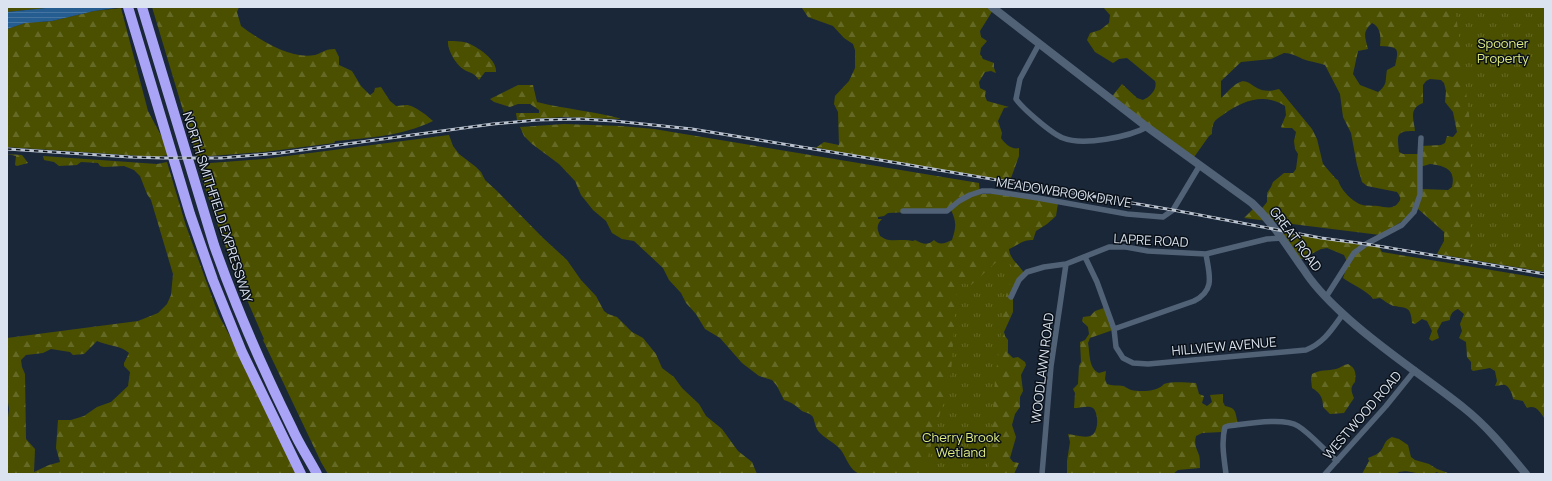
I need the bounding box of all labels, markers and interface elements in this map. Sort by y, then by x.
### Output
park label: Spooner Property [1477,34,1529,67]
street label: NORTH SMITHFIELD EXPRESSWAY [179,109,258,305]
street label: MEADOWBROOK DRIVE [995,172,1133,212]
street label: GREAT ROAD [1266,203,1326,275]
street label: LAPRE ROAD [1113,229,1189,251]
street label: WOODLAWN ROAD [1026,311,1058,424]
street label: HILLVIEW AVENUE [1171,332,1277,360]
street label: WESTWOOD ROAD [1319,367,1405,463]
park label: Cherry Brook Wetland [922,428,1000,461]

